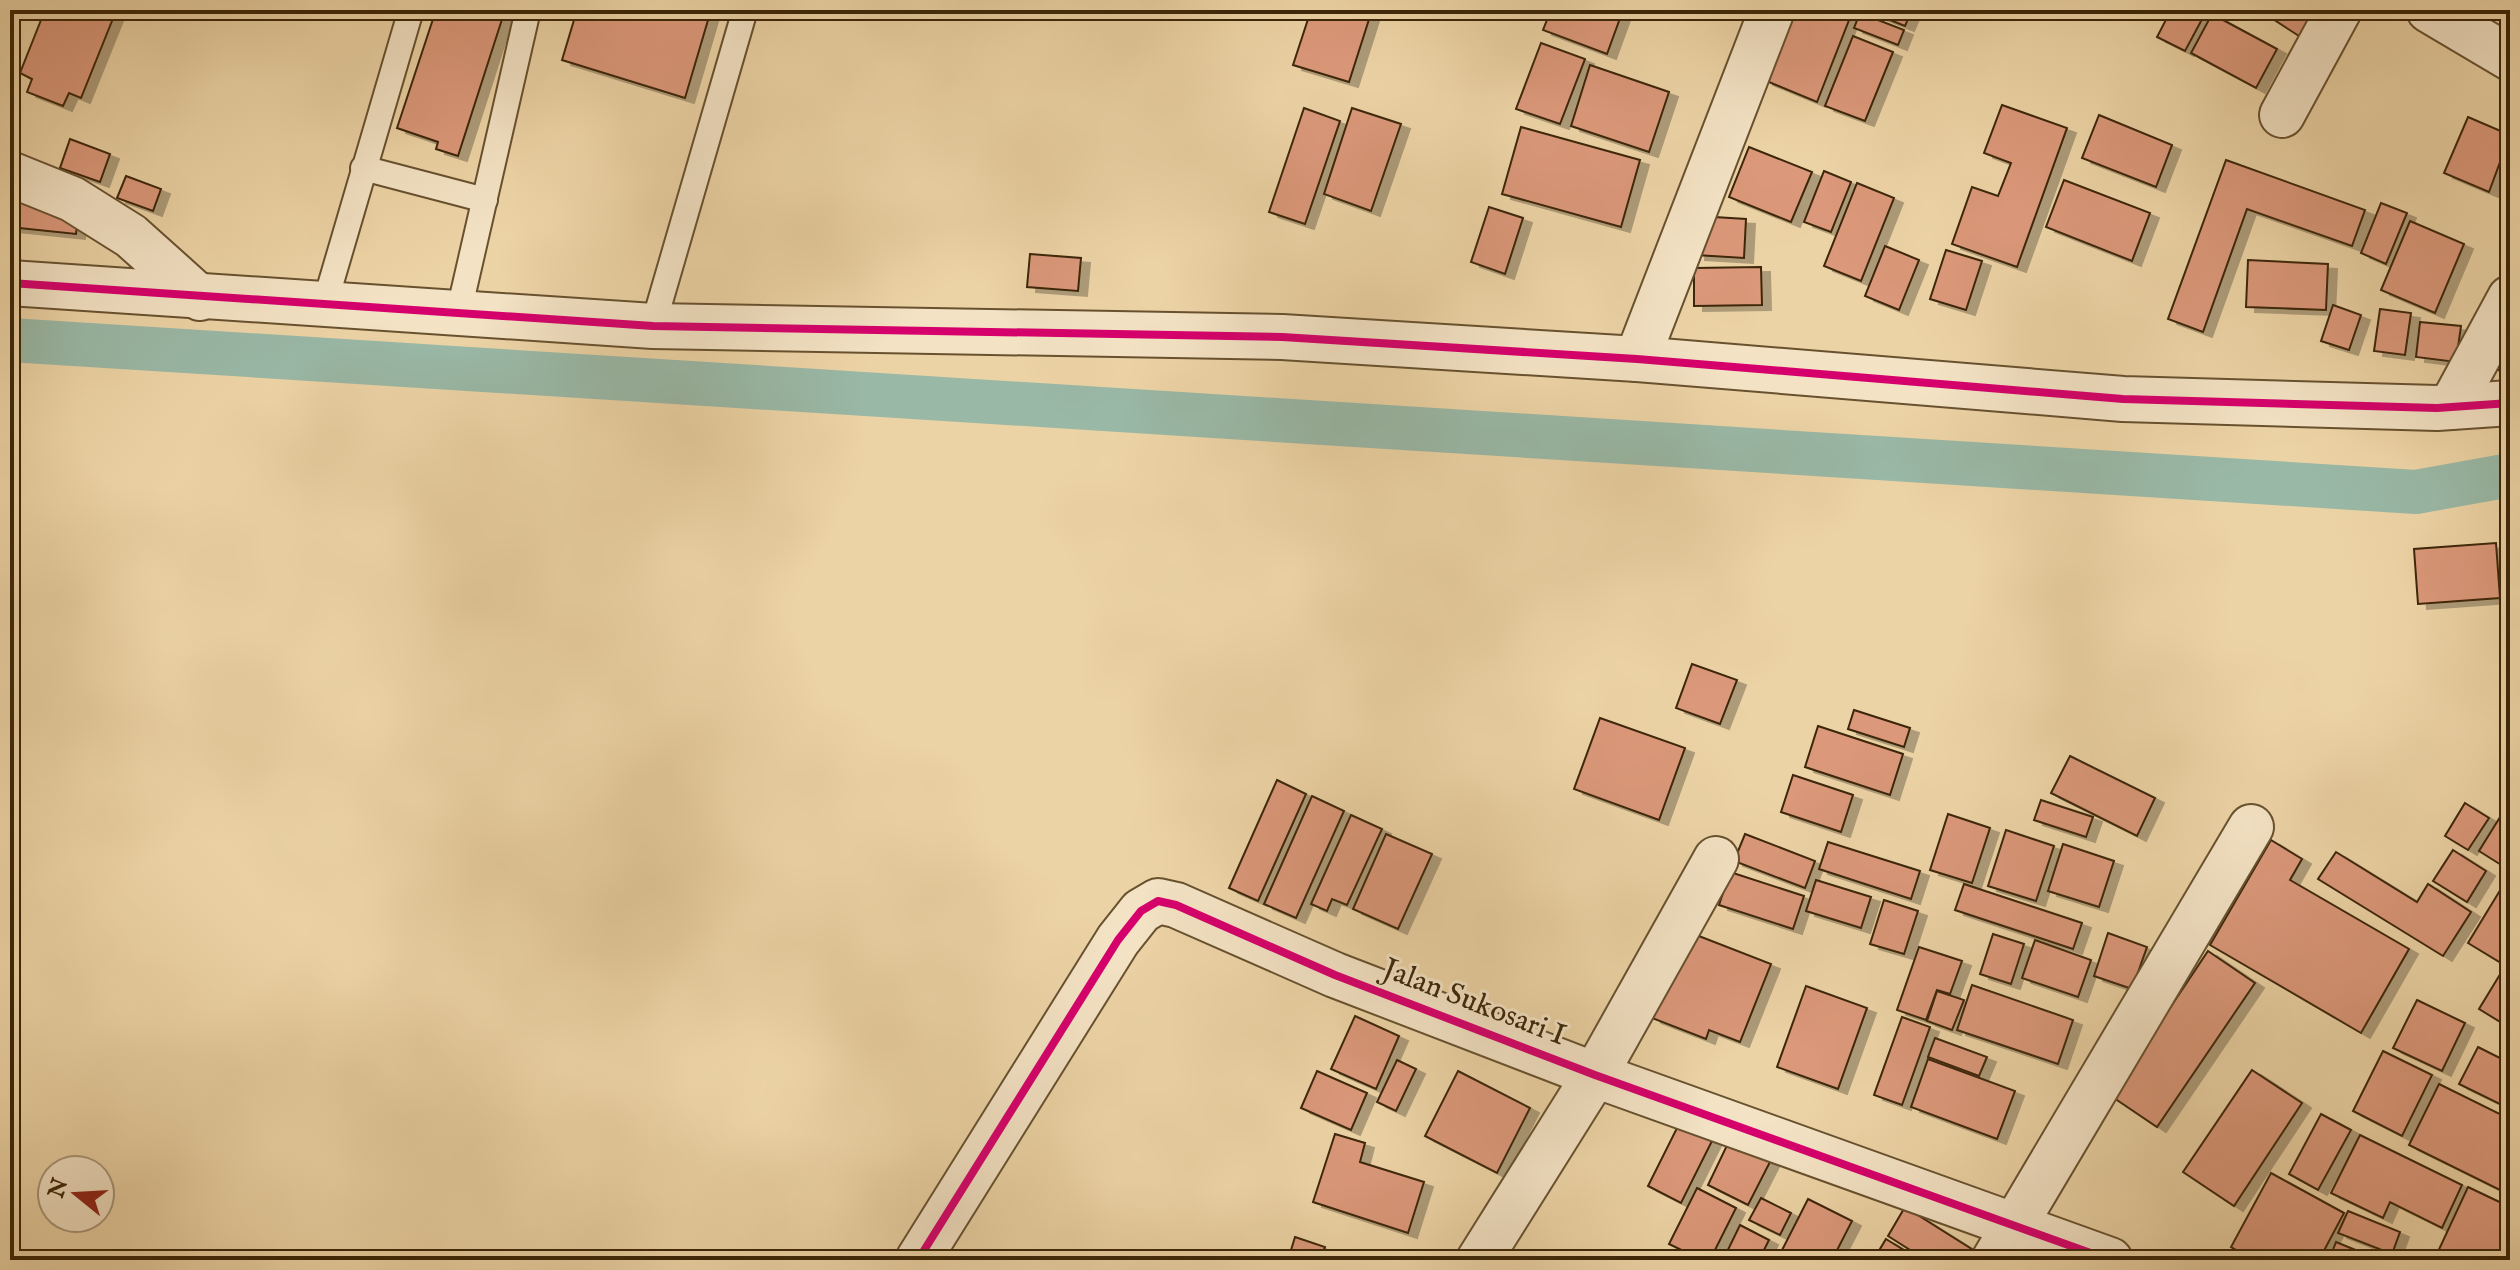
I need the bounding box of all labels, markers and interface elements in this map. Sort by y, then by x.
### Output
street label: Jalan Sukosari I [1374,950,1571,1055]
north arrow [36,1154,116,1234]
text: N [42,1175,75,1203]

